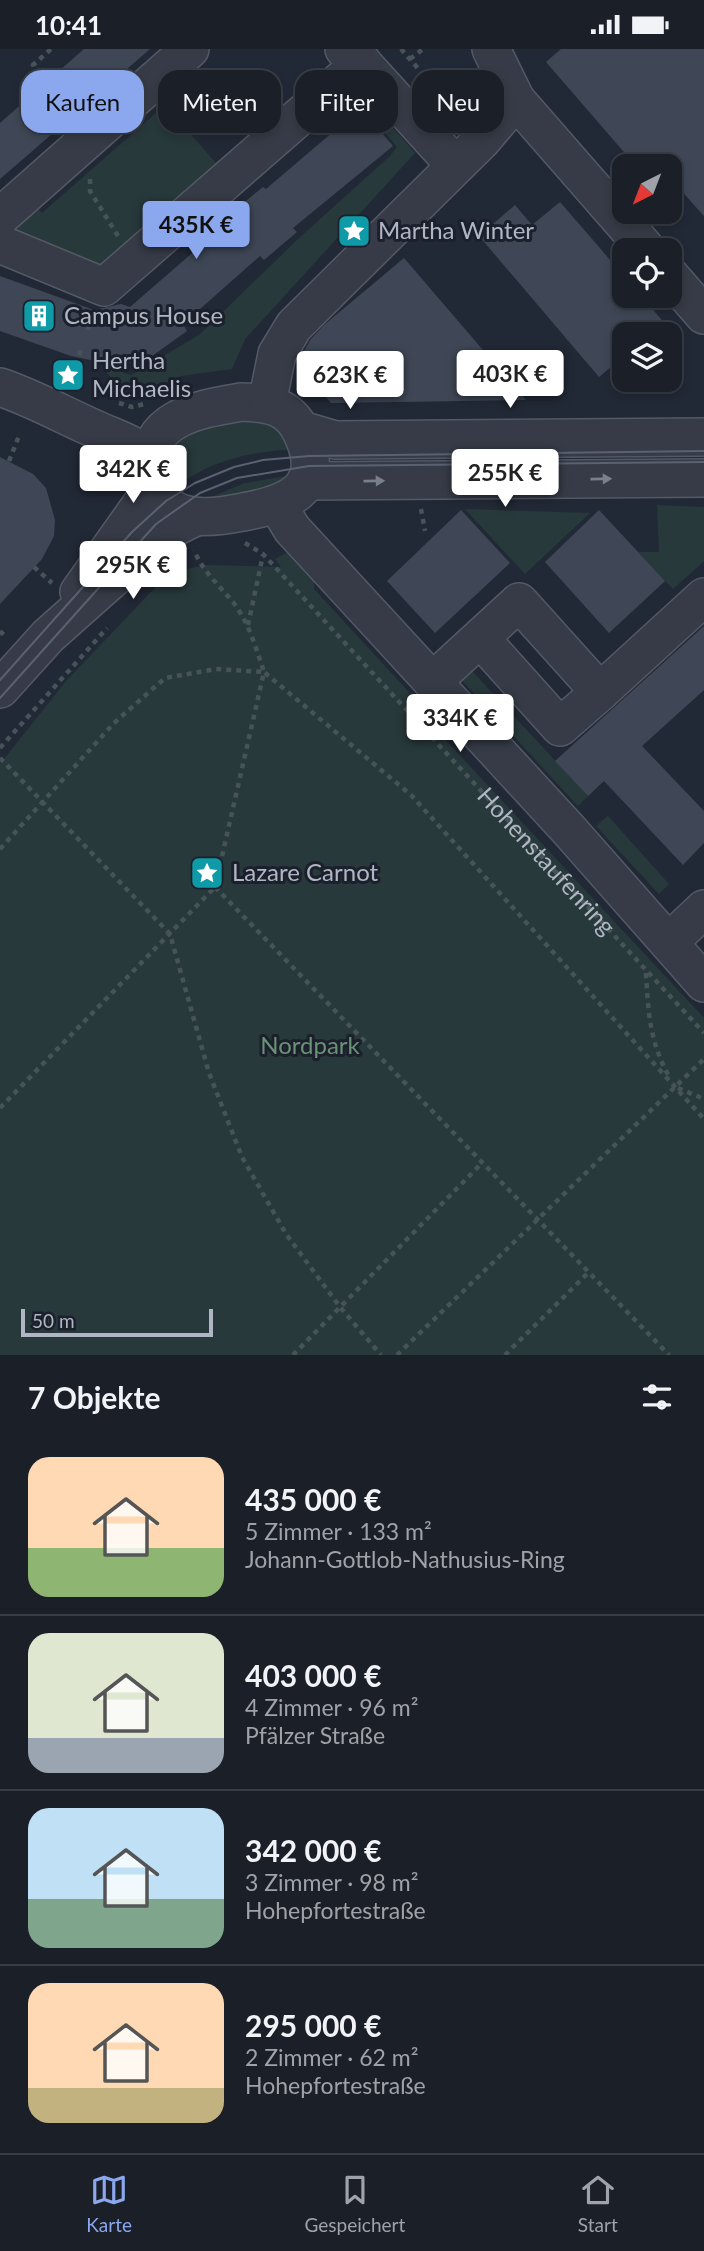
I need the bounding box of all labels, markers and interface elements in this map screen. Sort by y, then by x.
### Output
text: 10:41 [35,9,102,41]
chip: Kaufen [21,70,144,133]
chip: Mieten [158,70,281,133]
chip: Filter [295,70,398,133]
chip: Neu [412,70,504,133]
north arrow [612,154,682,224]
map controls [612,154,682,392]
pin: 435K € [139,201,253,261]
text: 435K € [159,210,233,238]
place icon: Martha Winter [335,212,373,250]
place label: Martha Winter [378,215,534,244]
button: locate [612,238,682,308]
building icon: Campus House [20,297,58,335]
place label: Campus House [64,300,223,329]
button: layers [612,322,682,392]
place label: Hertha Michaelis [92,345,191,402]
pin: 623K € [293,351,407,411]
pin: 403K € [453,351,567,410]
place icon: Hertha Michaelis [49,356,87,394]
text: 403K € [473,359,547,387]
text: 623K € [313,360,387,388]
pin: 342K € [76,445,190,505]
pin: 255K € [448,449,562,509]
text: 342K € [96,454,170,482]
text: 255K € [468,458,542,486]
one-way arrow [591,473,613,485]
one-way arrow [363,476,385,487]
pin: 295K € [76,541,190,601]
text: 295K € [96,550,170,578]
pin: 334K € [403,695,517,754]
text: 334K € [423,703,497,731]
street label: Hohenstaufenring [472,781,622,940]
place icon: Lazare Carnot [188,854,226,892]
place label: Lazare Carnot [232,857,379,886]
park label: Nordpark [260,1030,361,1059]
scale bar [21,1306,214,1338]
text: 50 m [32,1309,75,1332]
icon: filters [638,1378,676,1416]
text: 7 Objekte [28,1379,160,1415]
text: 435 000 € [245,1481,381,1517]
icon: home [84,1485,168,1569]
text: 5 Zimmer · 133 m² [245,1517,432,1545]
text: Johann-Gottlob-Nathusius-Ring [245,1545,565,1573]
text: 403 000 € [245,1657,381,1693]
icon: home [84,1661,168,1745]
text: 4 Zimmer · 96 m² [245,1693,418,1721]
text: Pfälzer Straße [245,1721,385,1749]
text: 342 000 € [245,1832,381,1868]
icon: home [84,1836,168,1920]
text: 3 Zimmer · 98 m² [245,1868,418,1896]
text: Hohepfortestraße [245,1896,426,1924]
text: 295 000 € [245,2007,381,2043]
icon: home [84,2011,168,2095]
text: 2 Zimmer · 62 m² [245,2043,418,2071]
text: Hohepfortestraße [245,2071,426,2099]
tab: Karte [86,2171,132,2236]
tab: Gespeichert [305,2171,405,2236]
tab: Start [578,2171,618,2236]

